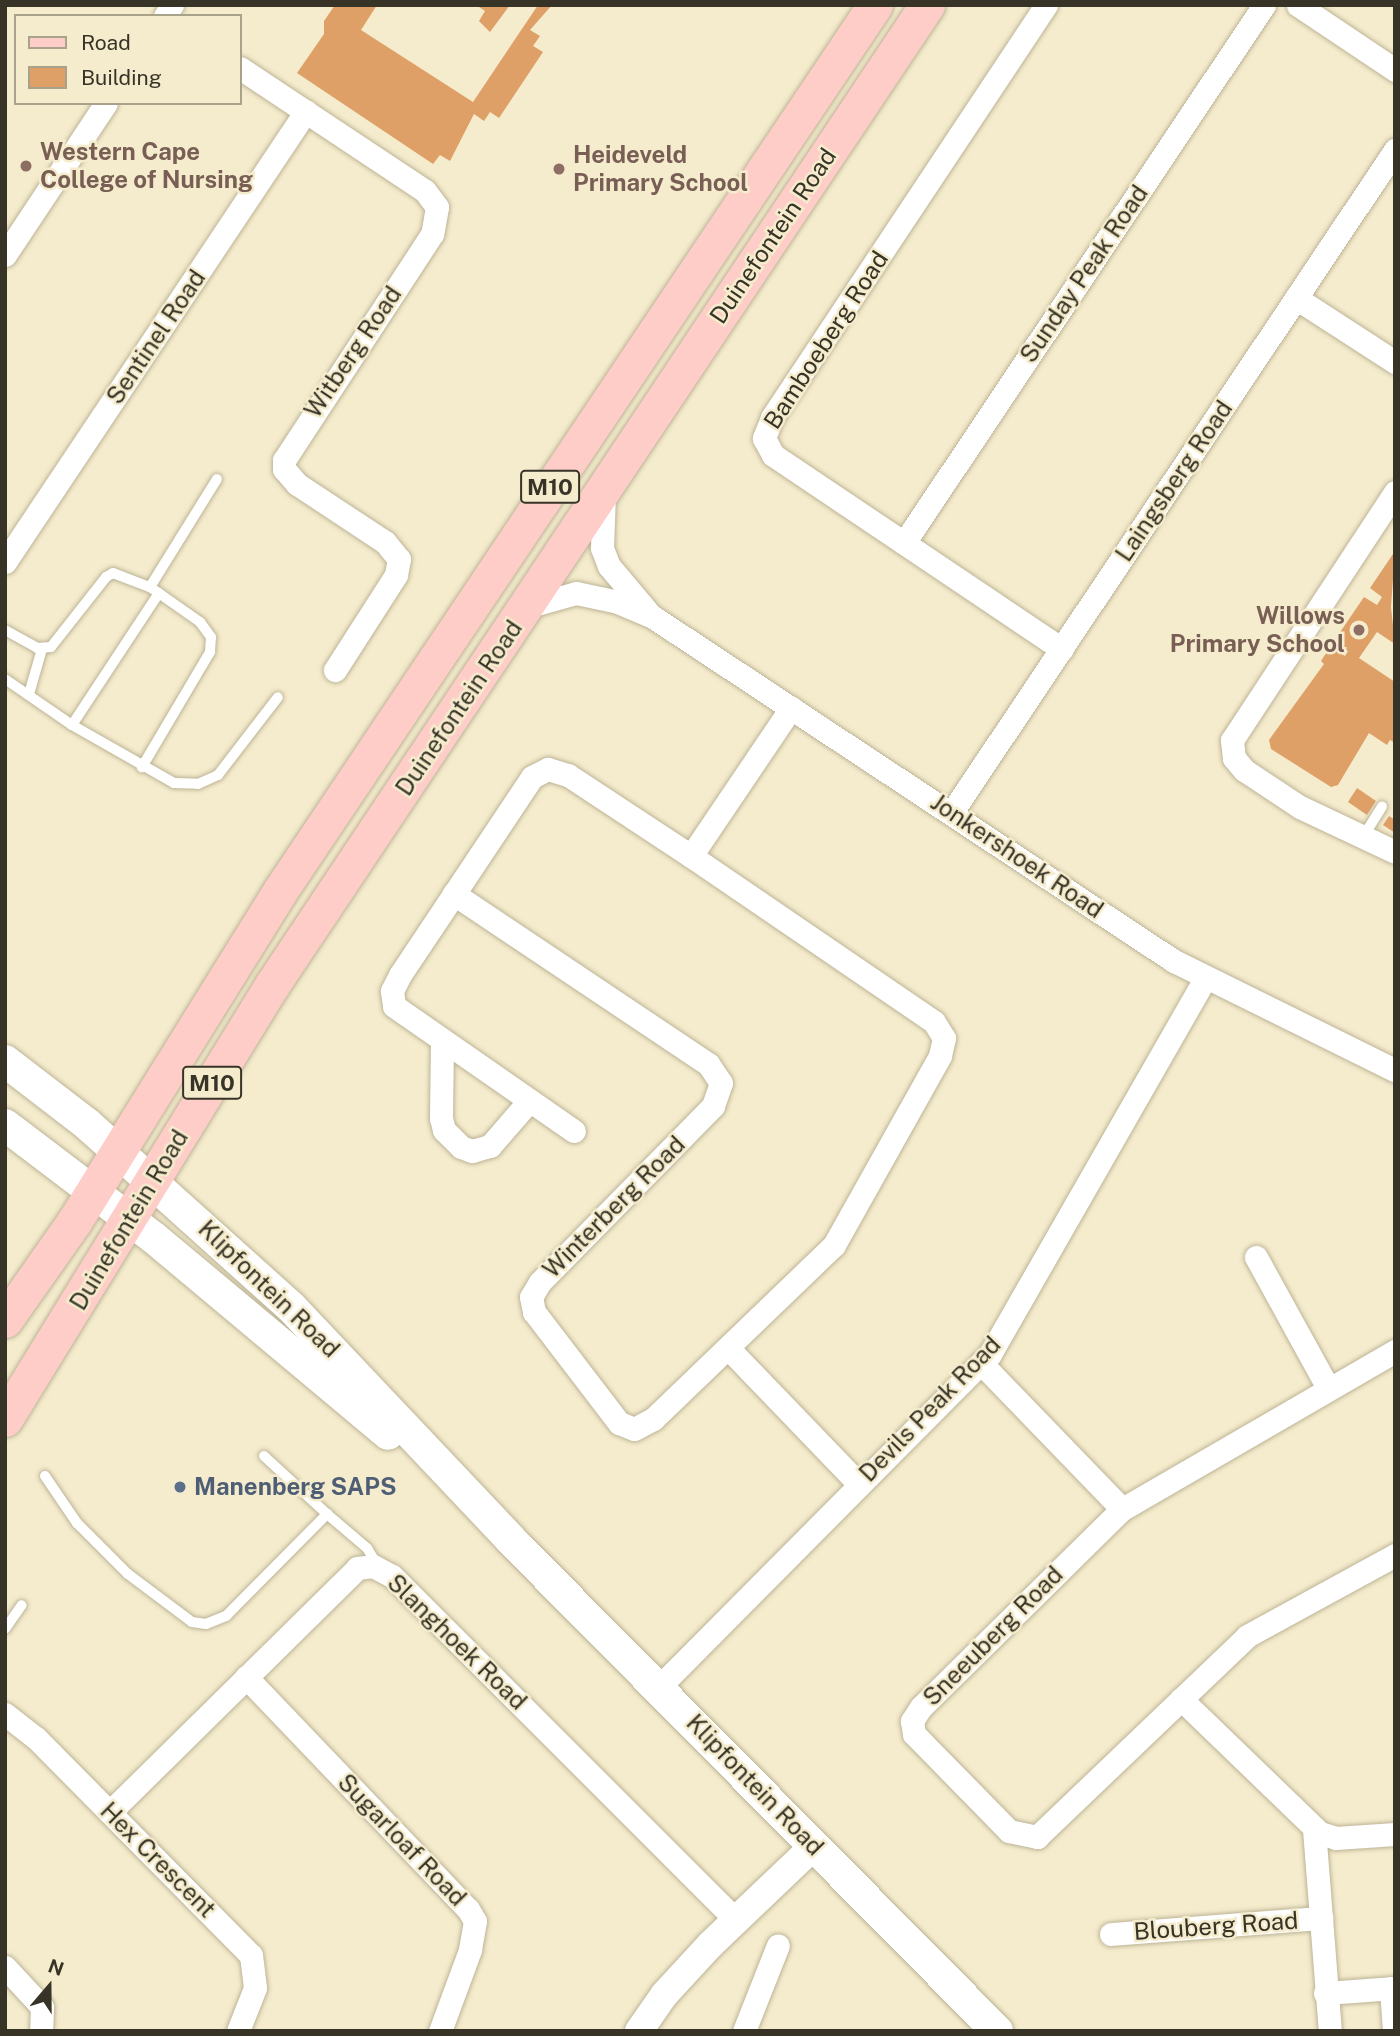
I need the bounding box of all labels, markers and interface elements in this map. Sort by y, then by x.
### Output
legend [14,14,242,105]
text: Road [81,30,131,55]
text: Building [81,65,162,90]
place label: Western Cape College of Nursing [40,138,253,194]
place label: Heideveld Primary School [573,141,748,197]
street label: Duinefontein Road [704,143,842,329]
marker: Western Cape College of Nursing [18,158,34,174]
marker: Heideveld Primary School [551,161,567,177]
street label: Sunday Peak Road [1014,180,1154,368]
street label: Bamboeberg Road [758,246,894,434]
street label: Sentinel Road [100,264,212,410]
street label: Witberg Road [298,281,408,423]
street label: Laingsberg Road [1110,395,1238,567]
road number: M10 [518,467,582,506]
place label: Willows Primary School [1170,602,1345,658]
street label: Duinefontein Road [390,615,528,801]
marker: Willows Primary School [1351,622,1367,638]
street label: Jonkershoek Road [925,788,1109,924]
road number: M10 [180,1064,244,1102]
street label: Duinefontein Road [64,1125,194,1315]
street label: Winterberg Road [537,1130,691,1284]
street label: Klipfontein Road [192,1214,346,1364]
street label: Devils Peak Road [853,1330,1007,1488]
place label: Manenberg SAPS [194,1473,397,1501]
marker: Manenberg SAPS [172,1479,188,1495]
street label: Sneeuberg Road [917,1560,1069,1712]
street label: Slanghoek Road [381,1568,533,1716]
street label: Klipfontein Road [680,1708,830,1862]
street label: Sugarloaf Road [332,1768,472,1912]
street label: Hex Crescent [94,1796,222,1924]
street label: Blouberg Road [1133,1906,1299,1946]
north arrow [14,1952,84,2022]
text: N [45,1954,67,1980]

